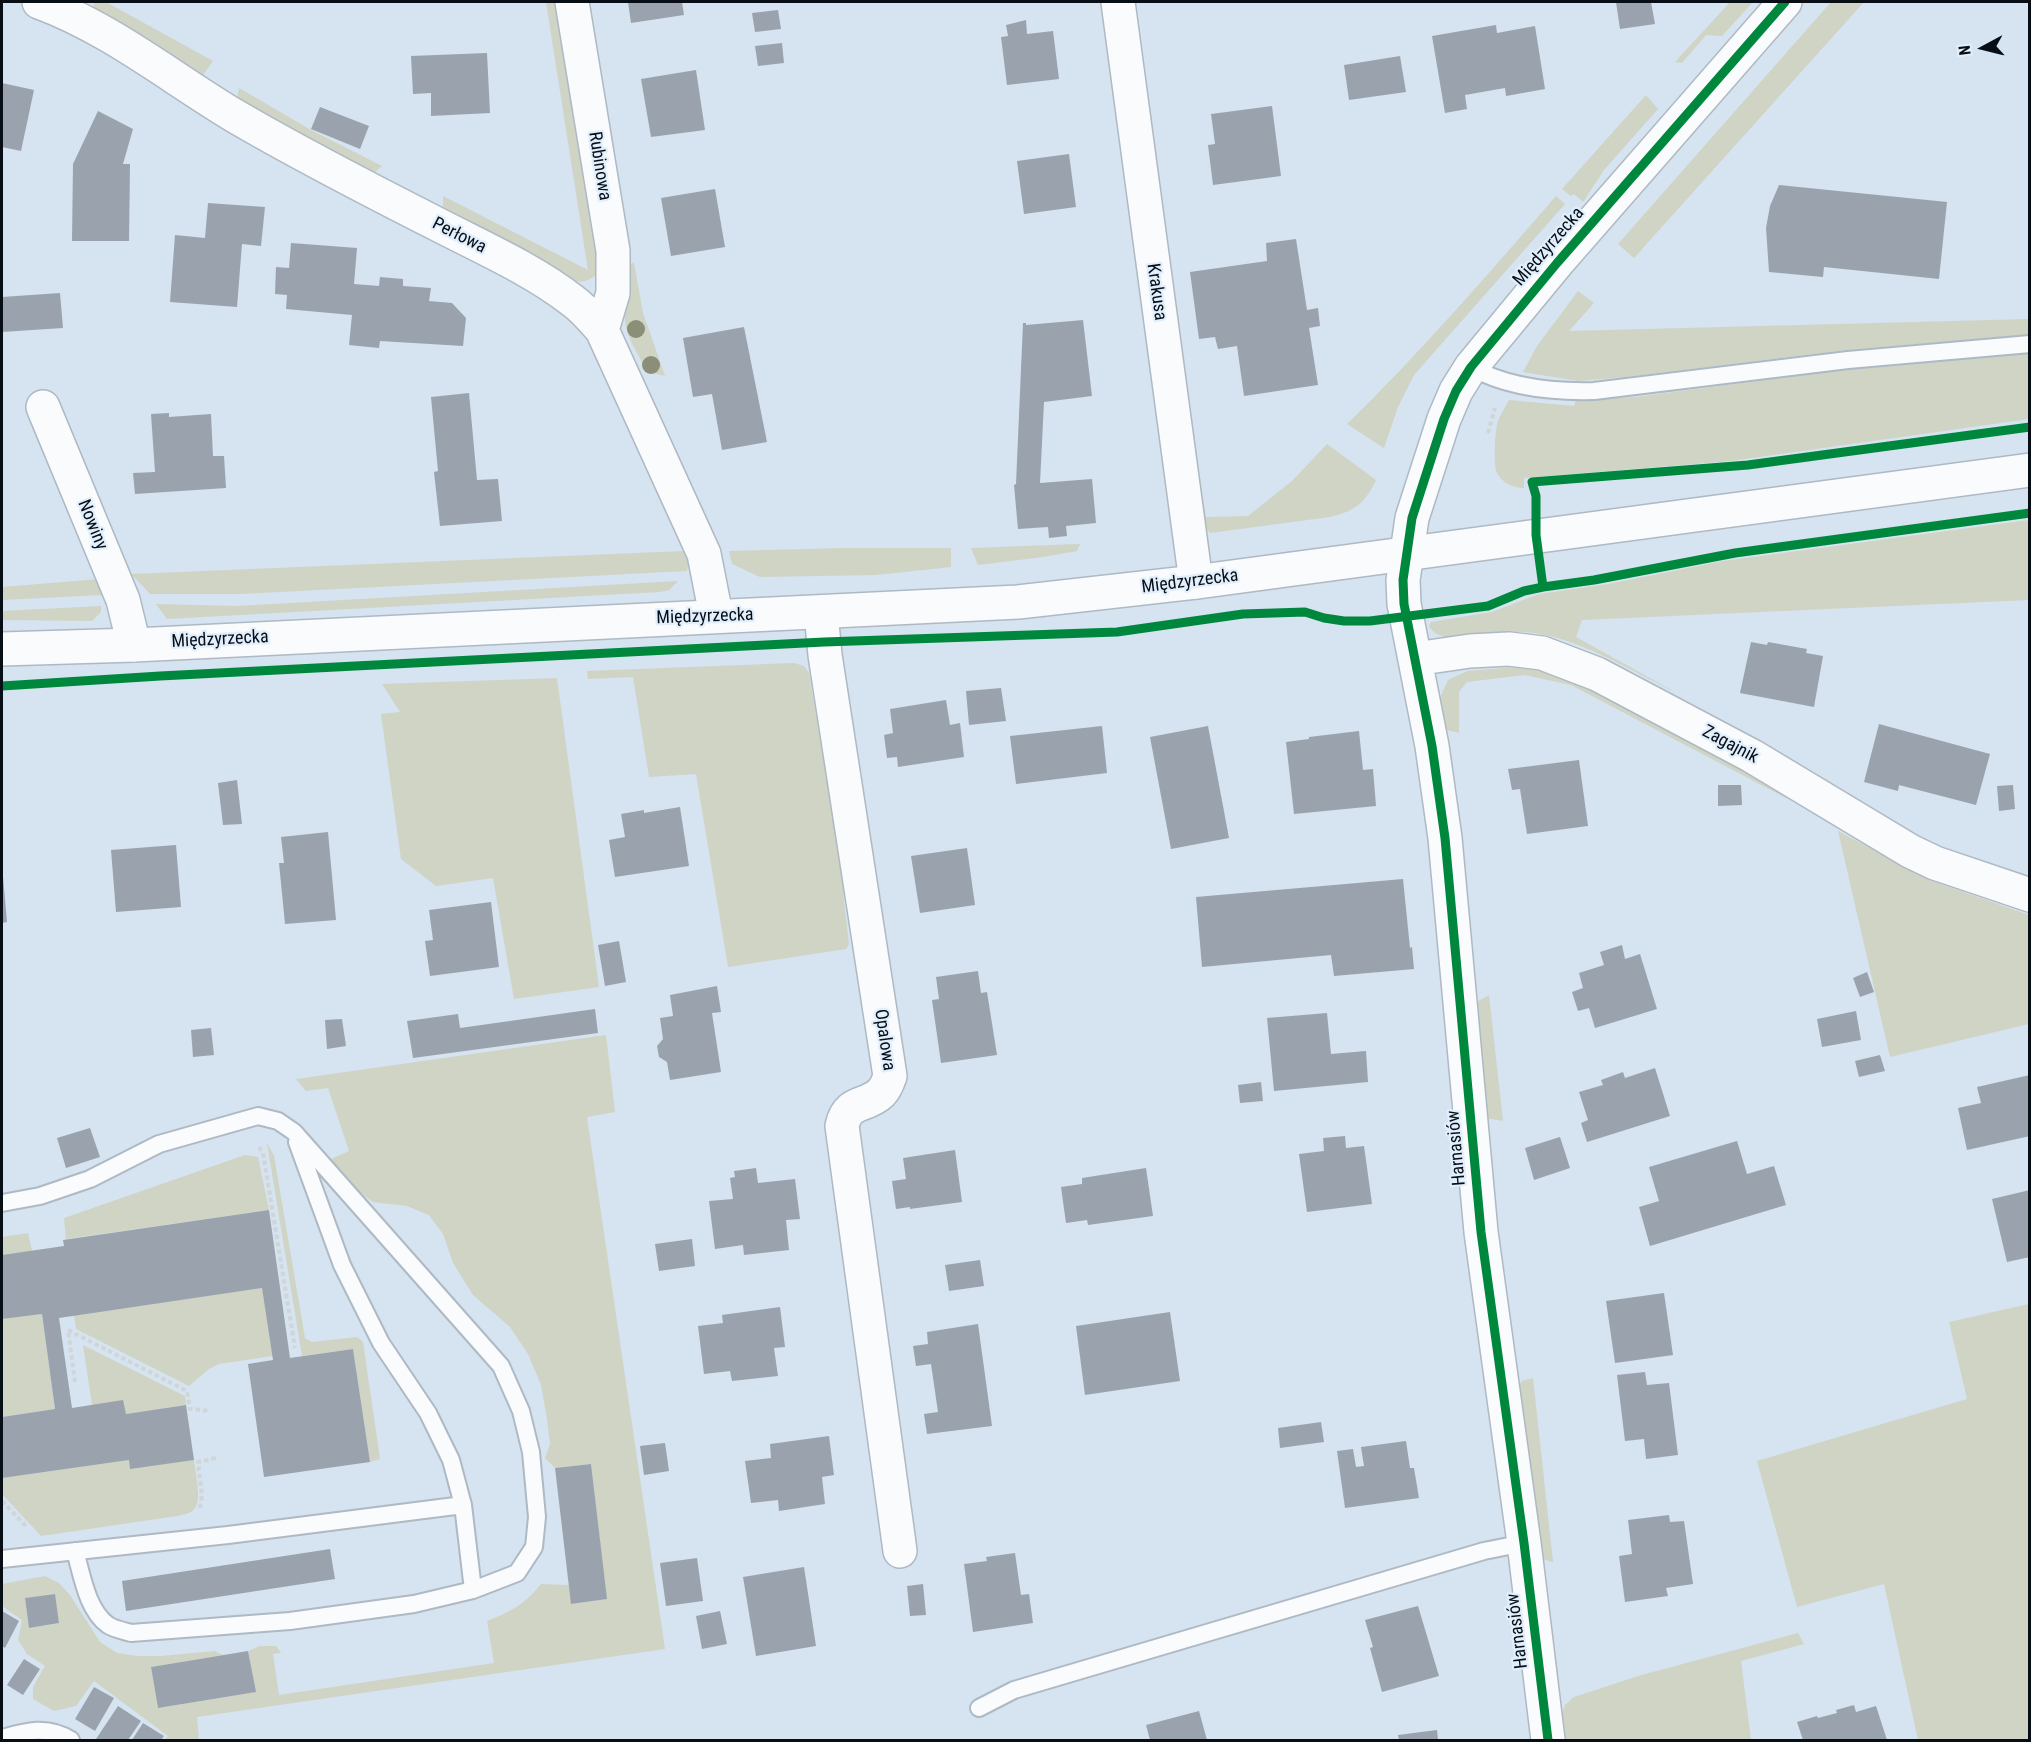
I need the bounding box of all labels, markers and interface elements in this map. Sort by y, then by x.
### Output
north arrow [1953,18,2013,78]
text: N [1955,44,1975,56]
street label: Rubinowa [583,130,615,202]
street label: Międzyrzecka [1509,203,1589,291]
street label: Perłowa [428,213,490,259]
street label: Krakusa [1141,262,1171,322]
street label: Nowiny [72,497,112,553]
street label: Międzyrzecka [1140,565,1240,599]
street label: Międzyrzecka [656,605,754,629]
street label: Międzyrzecka [171,627,269,653]
street label: Zagajnik [1698,721,1762,769]
street label: Opalowa [869,1008,899,1072]
street label: Harnasiów [1443,1109,1471,1187]
street label: Harnasiów [1503,1592,1533,1670]

